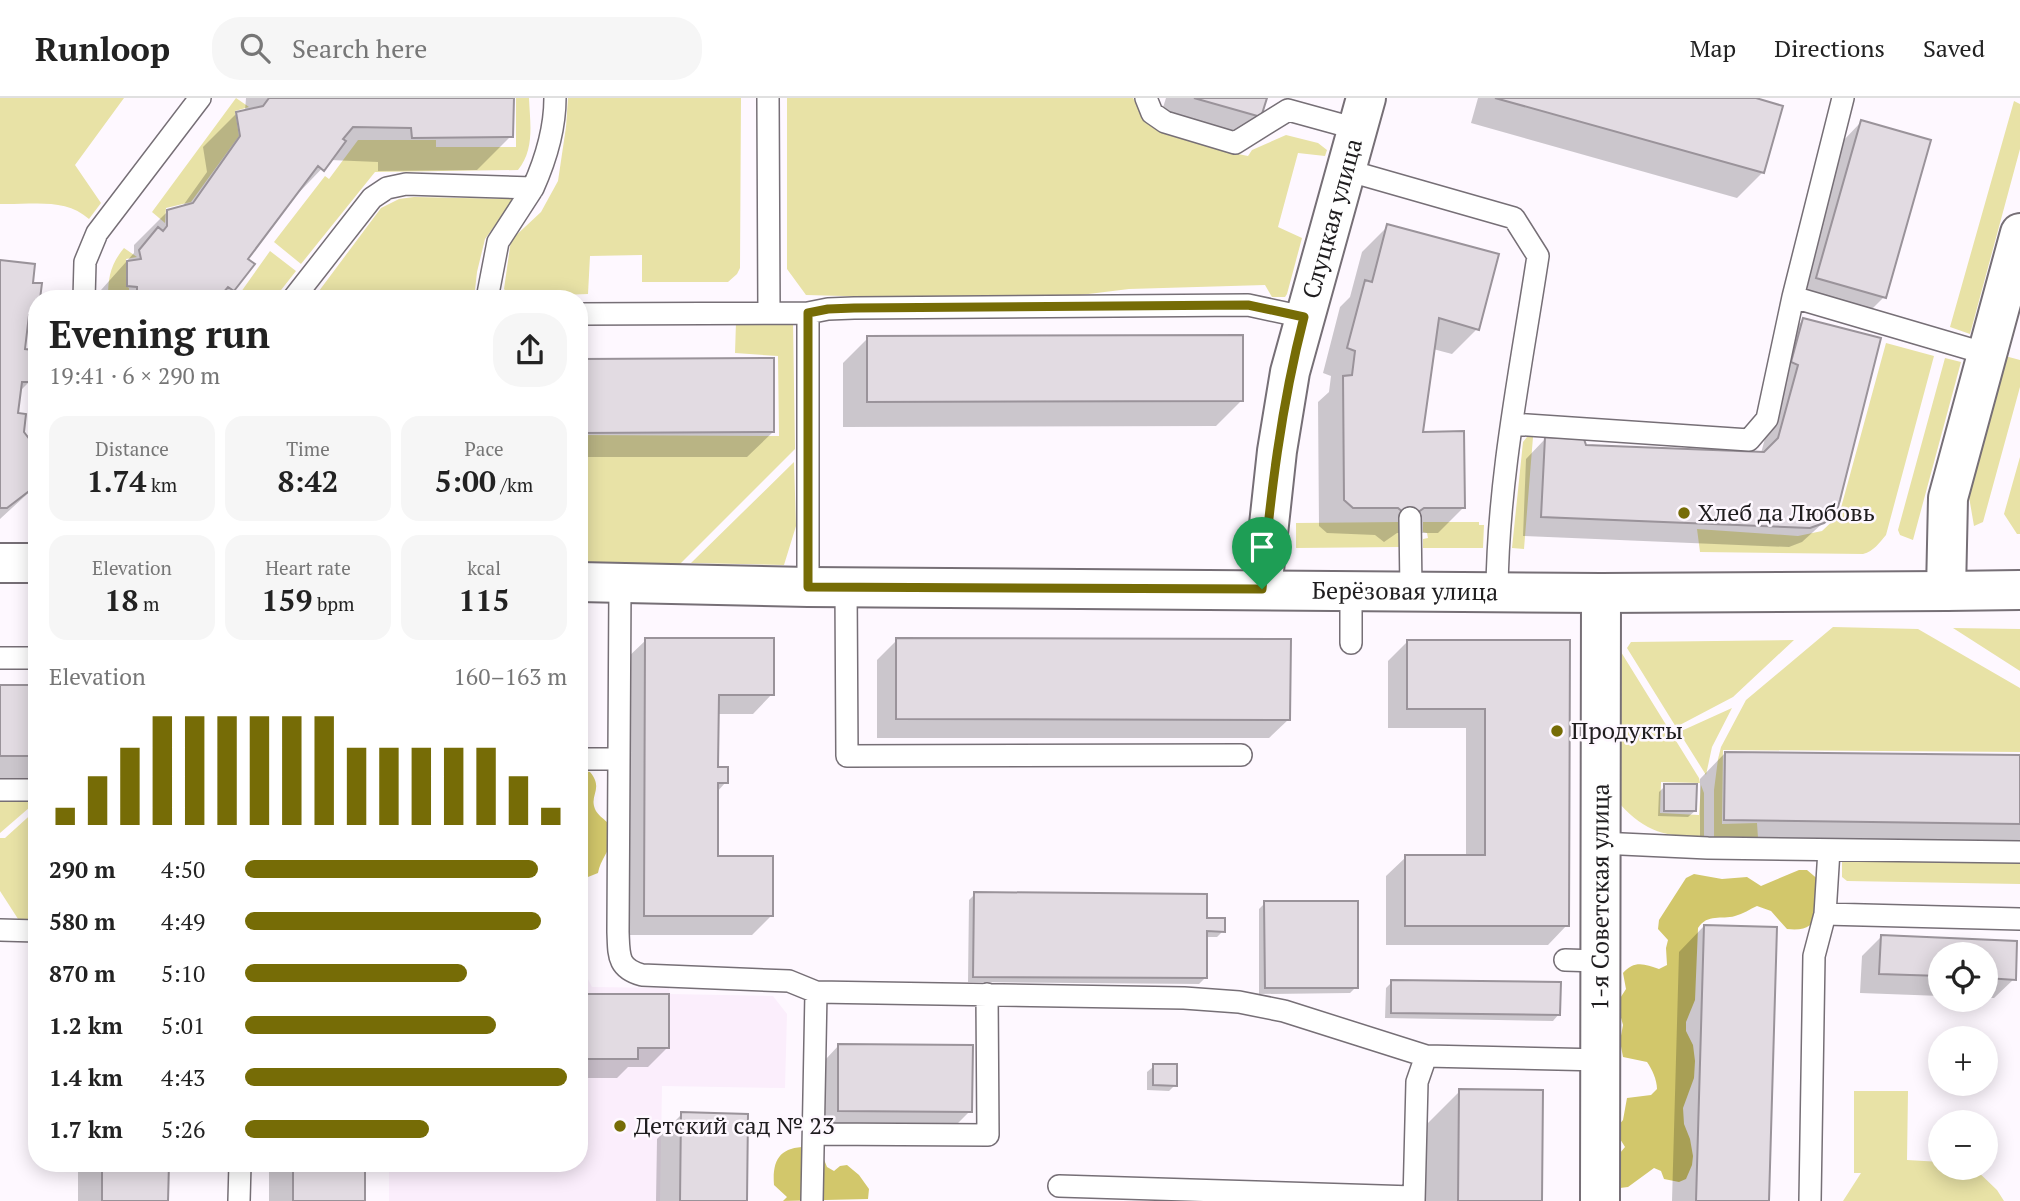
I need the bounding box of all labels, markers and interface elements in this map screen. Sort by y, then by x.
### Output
search box [212,17,702,80]
text: Runloop [35,27,170,70]
icon: search [236,29,274,67]
text: Search here [292,31,427,65]
text: Map [1690,32,1736,64]
text: Directions [1774,32,1885,64]
text: Saved [1923,32,1985,64]
street label: Слуцкая улица [1294,135,1369,302]
text: Evening run [49,309,270,359]
button: share [493,313,567,387]
text: 19:41 · 6 × 290 m [49,360,220,391]
text: Distance [95,436,169,461]
text: Time [286,436,330,461]
text: Pace [465,436,503,461]
text: 1.74 [87,461,146,501]
text: 8:42 [277,461,339,501]
text: 5:00 [435,461,496,501]
text: km [146,472,177,497]
text: /km [496,472,533,497]
place label: Хлеб да Любовь [1698,496,1875,528]
marker: Хлеб да Любовь [1676,505,1692,521]
pin [1232,517,1292,589]
icon: arrive [1243,528,1281,566]
text: Elevation [92,555,172,580]
text: Heart rate [265,555,351,580]
text: kcal [467,555,501,580]
street label: Берёзовая улица [1312,574,1498,607]
text: 18 [105,580,138,620]
text: 159 [262,580,312,620]
text: 115 [459,580,509,620]
text: m [138,591,159,616]
text: bpm [312,591,354,616]
text: Elevation [49,661,146,692]
text: 160–163 m [454,661,567,692]
place label: Продукты [1571,714,1683,746]
marker: Продукты [1549,723,1565,739]
street label: 1-я Советская улица [1583,783,1616,1011]
text: 290 m [49,854,115,885]
text: 4:50 [161,854,205,885]
text: 580 m [49,906,115,937]
text: 4:49 [161,906,205,937]
map controls [1928,942,1998,1180]
button: locate [1928,942,1998,1012]
text: 870 m [49,958,115,989]
text: 5:10 [161,958,205,989]
text: 1.2 km [49,1010,123,1041]
text: 5:01 [161,1010,205,1041]
button: + [1928,1026,1998,1096]
text: 1.4 km [49,1062,123,1093]
text: 4:43 [161,1062,205,1093]
place label: Детский сад № 23 [634,1109,835,1141]
button: − [1928,1110,1998,1180]
text: 1.7 km [49,1114,123,1145]
text: 5:26 [161,1114,205,1145]
marker: Детский сад № 23 [612,1118,628,1134]

